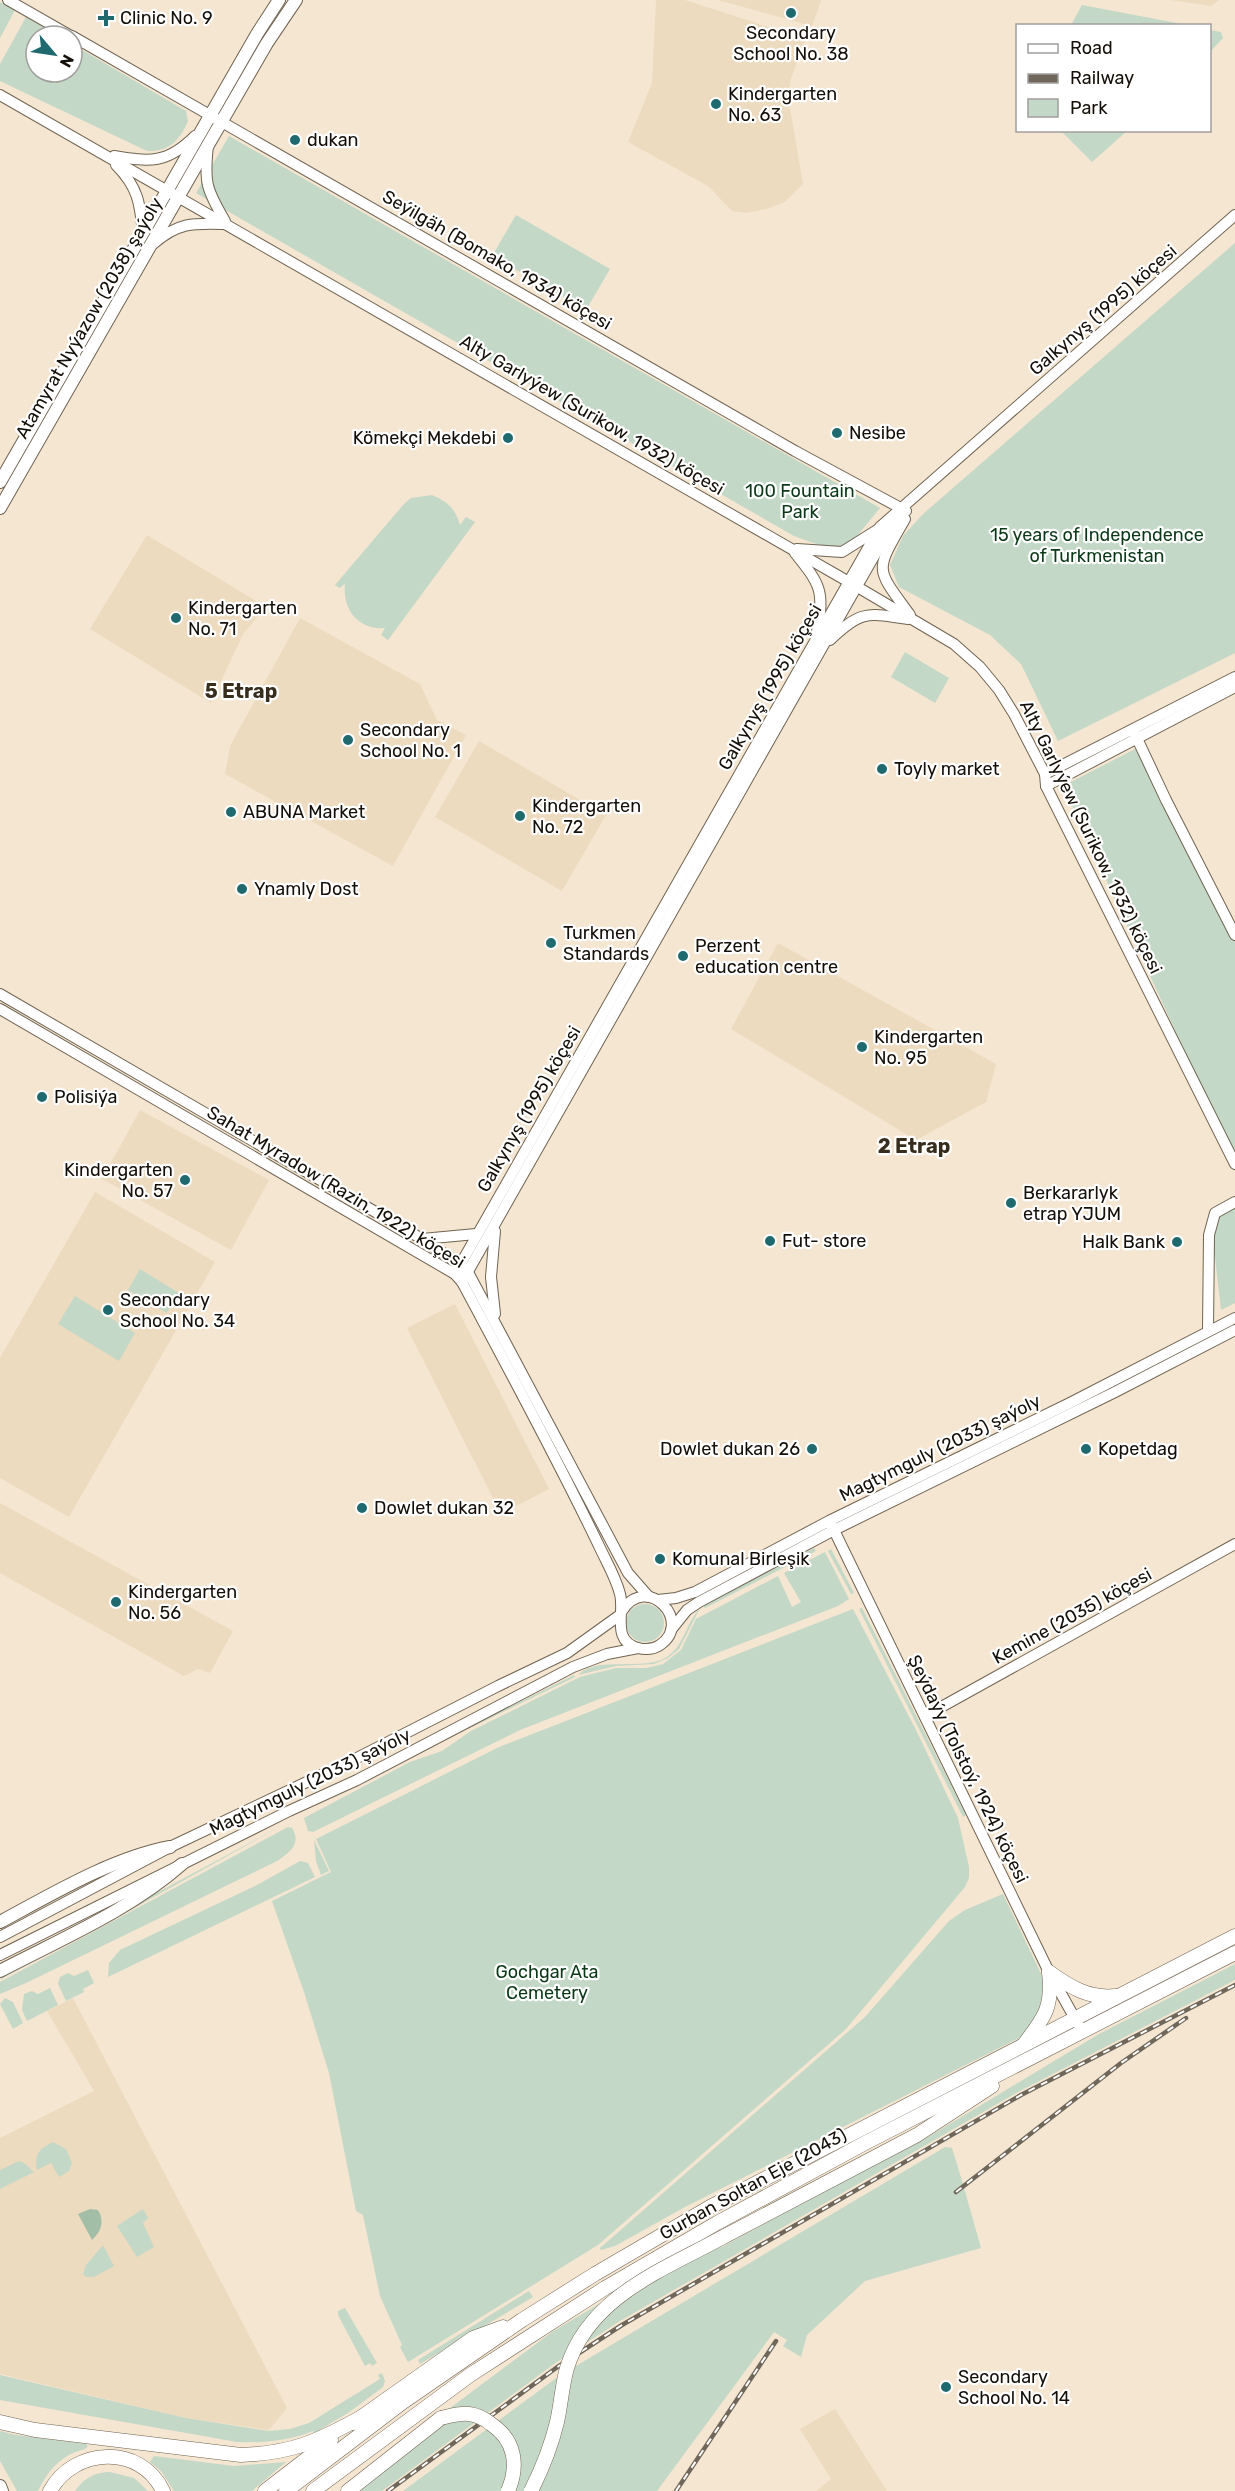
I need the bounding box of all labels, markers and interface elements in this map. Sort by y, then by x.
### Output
marker: Secondary School No. 38 [784,6,798,20]
place label: Clinic No. 9 [120,7,213,29]
marker: Clinic No. 9 [97,9,115,27]
place label: Secondary School No. 38 [733,22,849,65]
north arrow [24,24,84,84]
legend [1016,24,1211,132]
text: Road [1070,37,1113,59]
text: N [56,51,78,71]
text: Railway [1070,67,1134,89]
place label: Kindergarten No. 63 [728,83,837,126]
marker: Kindergarten No. 63 [709,97,723,111]
text: Park [1070,97,1108,119]
place label: dukan [307,129,359,151]
marker: dukan [288,133,302,147]
street label: Seýilgäh (Bomako, 1934) köçesi [379,185,615,335]
street label: Atamyrat Nyýazow (2038) şaýoly [11,193,167,443]
street label: Galkynyş (1995) köçesi [1025,240,1181,380]
street label: Alty Garlyýew (Surikow, 1932) köçesi [456,330,728,500]
place label: Nesibe [849,422,906,444]
marker: Nesibe [830,426,844,440]
place label: Kömekçi Mekdebi [353,427,496,449]
marker: Kömekçi Mekdebi [501,431,515,445]
park label: 100 Fountain Park [745,480,855,523]
park label: 15 years of Independence of Turkmenistan [990,524,1204,567]
place label: Kindergarten No. 71 [188,597,297,640]
street label: Galkynyş (1995) köçesi [713,600,827,774]
marker: Kindergarten No. 71 [169,611,183,625]
district label: 5 Etrap [205,679,277,703]
street label: Alty Garlyýew (Surikow, 1932) köçesi [1015,697,1167,977]
place label: Secondary School No. 1 [360,719,461,762]
marker: Secondary School No. 1 [341,733,355,747]
place label: Toyly market [894,758,1000,780]
marker: Toyly market [875,762,889,776]
place label: Kindergarten No. 72 [532,795,641,838]
place label: ABUNA Market [243,801,365,823]
marker: ABUNA Market [224,805,238,819]
marker: Kindergarten No. 72 [513,809,527,823]
place label: Ynamly Dost [254,878,358,900]
marker: Ynamly Dost [235,882,249,896]
place label: Turkmen Standards [563,922,649,965]
place label: Perzent education centre [695,935,838,978]
marker: Turkmen Standards [544,936,558,950]
marker: Perzent education centre [676,949,690,963]
street label: Galkynyş (1995) köçesi [472,1022,586,1196]
place label: Kindergarten No. 95 [874,1026,983,1069]
marker: Kindergarten No. 95 [855,1040,869,1054]
place label: Polisiýa [54,1086,118,1108]
marker: Polisiýa [35,1090,49,1104]
street label: Sahat Myradow (Razin, 1922) köçesi [203,1101,469,1273]
district label: 2 Etrap [878,1134,950,1158]
place label: Kindergarten No. 57 [64,1159,173,1202]
marker: Kindergarten No. 57 [178,1173,192,1187]
place label: Berkararlyk etrap YJUM [1023,1182,1121,1225]
marker: Berkararlyk etrap YJUM [1004,1196,1018,1210]
place label: Fut- store [782,1230,866,1252]
place label: Halk Bank [1082,1231,1166,1253]
marker: Fut- store [763,1234,777,1248]
marker: Halk Bank [1170,1235,1184,1249]
place label: Secondary School No. 34 [120,1289,235,1332]
marker: Secondary School No. 34 [101,1303,115,1317]
street label: Magtymguly (2033) şaýoly [836,1390,1044,1506]
place label: Dowlet dukan 26 [660,1438,800,1460]
place label: Kopetdag [1098,1438,1178,1460]
marker: Dowlet dukan 26 [805,1442,819,1456]
marker: Kopetdag [1079,1442,1093,1456]
place label: Dowlet dukan 32 [374,1497,514,1519]
marker: Dowlet dukan 32 [355,1501,369,1515]
place label: Komunal Birleşik [672,1548,810,1570]
marker: Komunal Birleşik [653,1552,667,1566]
street label: Kemine (2035) köçesi [989,1563,1155,1669]
place label: Kindergarten No. 56 [128,1581,237,1624]
marker: Kindergarten No. 56 [109,1595,123,1609]
street label: Şeýdaýy (Tolstoý, 1924) köçesi [903,1651,1033,1887]
street label: Magtymguly (2033) şaýoly [206,1724,414,1840]
park label: Gochgar Ata Cemetery [495,1961,599,2004]
street label: Gurban Soltan Eje (2043) [656,2123,850,2245]
place label: Secondary School No. 14 [958,2366,1070,2409]
marker: Secondary School No. 14 [939,2380,953,2394]

